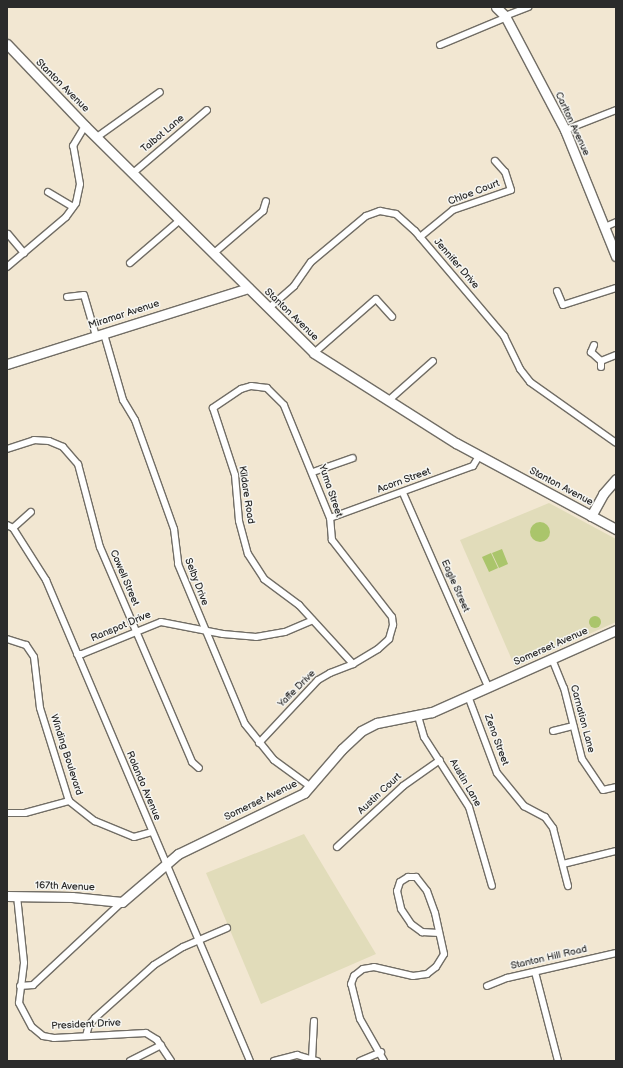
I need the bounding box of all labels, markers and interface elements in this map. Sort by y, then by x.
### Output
street label: Stanton Avenue [33,57,91,115]
street label: Carlton Avenue [552,90,592,158]
street label: Talbot Lane [139,113,187,155]
street label: Chloe Court [447,178,501,208]
street label: Jennifer Drive [431,236,481,292]
street label: Stanton Avenue [261,286,321,344]
street label: Miramar Avenue [87,298,161,332]
street label: Yuma Street [315,463,345,519]
street label: Kildare Road [235,465,257,525]
street label: Stanton Avenue [527,465,595,509]
street label: Acorn Street [375,466,433,496]
street label: Cowell Street [107,548,141,608]
street label: Selby Drive [181,556,211,608]
street label: Eagle Street [438,558,472,614]
street label: Ranspot Drive [89,609,153,645]
street label: Somerset Avenue [512,625,590,669]
street label: Yaffe Drive [276,668,318,710]
street label: Carnation Lane [567,684,597,754]
street label: Winding Boulevard [47,713,85,797]
street label: Zeno Street [481,713,511,767]
street label: Rolando Avenue [123,750,163,822]
street label: Austin Lane [447,757,483,809]
street label: Austin Court [356,771,404,817]
street label: Somerset Avenue [223,778,299,824]
street label: 167th Avenue [35,880,95,894]
street label: Stanton Hill Road [510,943,588,973]
street label: President Drive [51,1017,121,1033]

